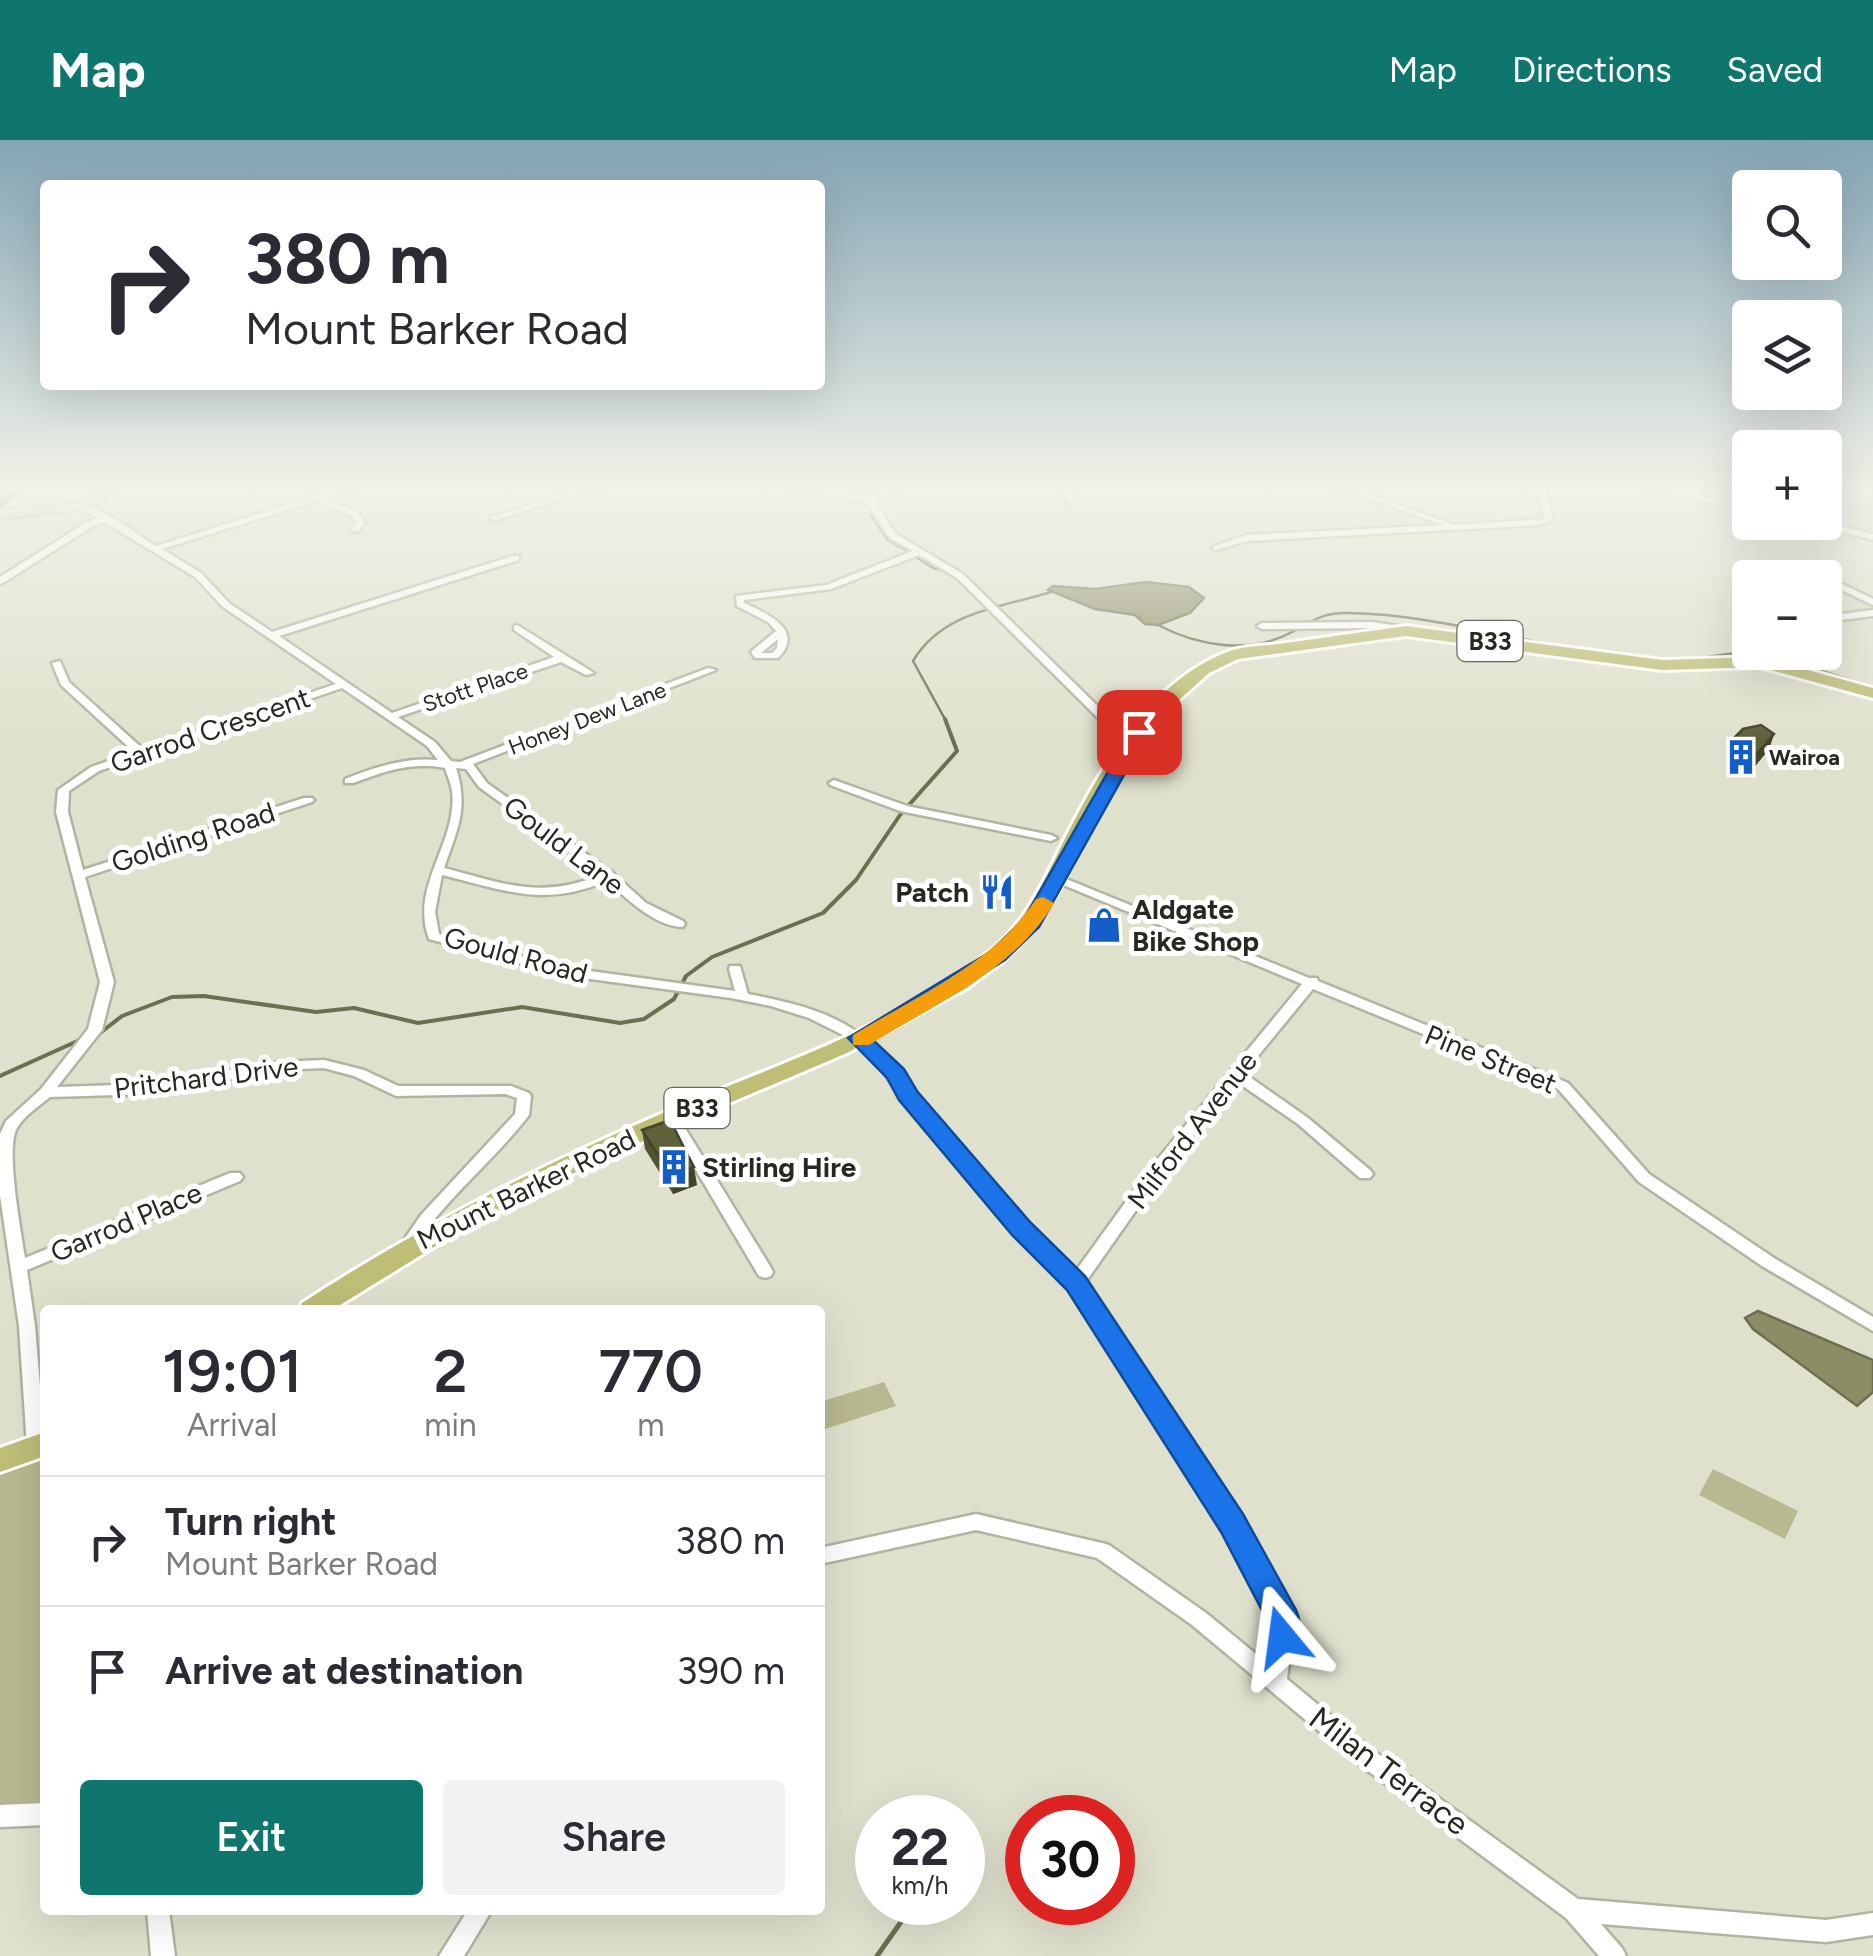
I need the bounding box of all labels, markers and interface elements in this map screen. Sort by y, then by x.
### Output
text: Map [50,41,146,99]
text: Map [1389,49,1457,91]
text: Directions [1512,49,1672,91]
text: Saved [1727,49,1823,91]
map controls [1732,170,1842,670]
button: search [1732,170,1842,280]
text: 380 m [245,216,450,301]
icon: right [80,220,210,350]
button: layers [1732,300,1842,410]
text: Mount Barker Road [245,301,629,355]
button: + [1732,430,1842,540]
button: − [1732,560,1842,670]
road number: B33 [1458,621,1522,661]
street label: Stott Place [419,657,531,718]
street label: Honey Dew Lane [504,676,670,761]
street label: Garrod Crescent [106,680,314,780]
pin [1097,690,1182,775]
icon: arrive [1112,705,1167,760]
building icon: Wairoa [1722,738,1760,776]
place label: Wairoa [1769,744,1840,771]
street label: Gould Lane [497,789,631,901]
street label: Golding Road [107,795,279,879]
restaurant icon: Patch [978,873,1016,911]
place label: Patch [895,875,969,909]
place label: Aldgate Bike Shop [1132,892,1259,958]
shop icon: Aldgate Bike Shop [1085,906,1123,944]
street label: Gould Road [441,920,591,990]
street label: Pine Street [1420,1017,1562,1101]
street label: Milford Avenue [1120,1045,1264,1215]
street label: Pritchard Drive [112,1049,300,1105]
road number: B33 [664,1088,730,1128]
street label: Mount Barker Road [411,1121,641,1257]
building icon: Stirling Hire [655,1148,693,1186]
place label: Stirling Hire [702,1150,856,1184]
street label: Garrod Place [45,1175,207,1269]
text: 19:01 [162,1335,302,1407]
text: 2 [433,1335,468,1407]
text: 770 [599,1335,703,1407]
text: Arrival [187,1406,277,1444]
text: min [424,1406,477,1444]
text: m [637,1406,664,1444]
text: Turn right [165,1499,337,1545]
icon: right [80,1514,135,1569]
text: 380 m [675,1518,785,1564]
text: Mount Barker Road [165,1545,438,1583]
position arrow [1230,1585,1334,1689]
icon: arrive [80,1644,135,1699]
text: Arrive at destination [165,1648,523,1694]
text: 390 m [677,1648,785,1694]
street label: Milan Terrace [1302,1699,1476,1843]
button: Exit [80,1780,423,1895]
button: Share [443,1780,785,1895]
speed limit sign: 30 [1005,1795,1135,1925]
text: 22 [891,1817,949,1878]
text: km/h [891,1870,949,1900]

